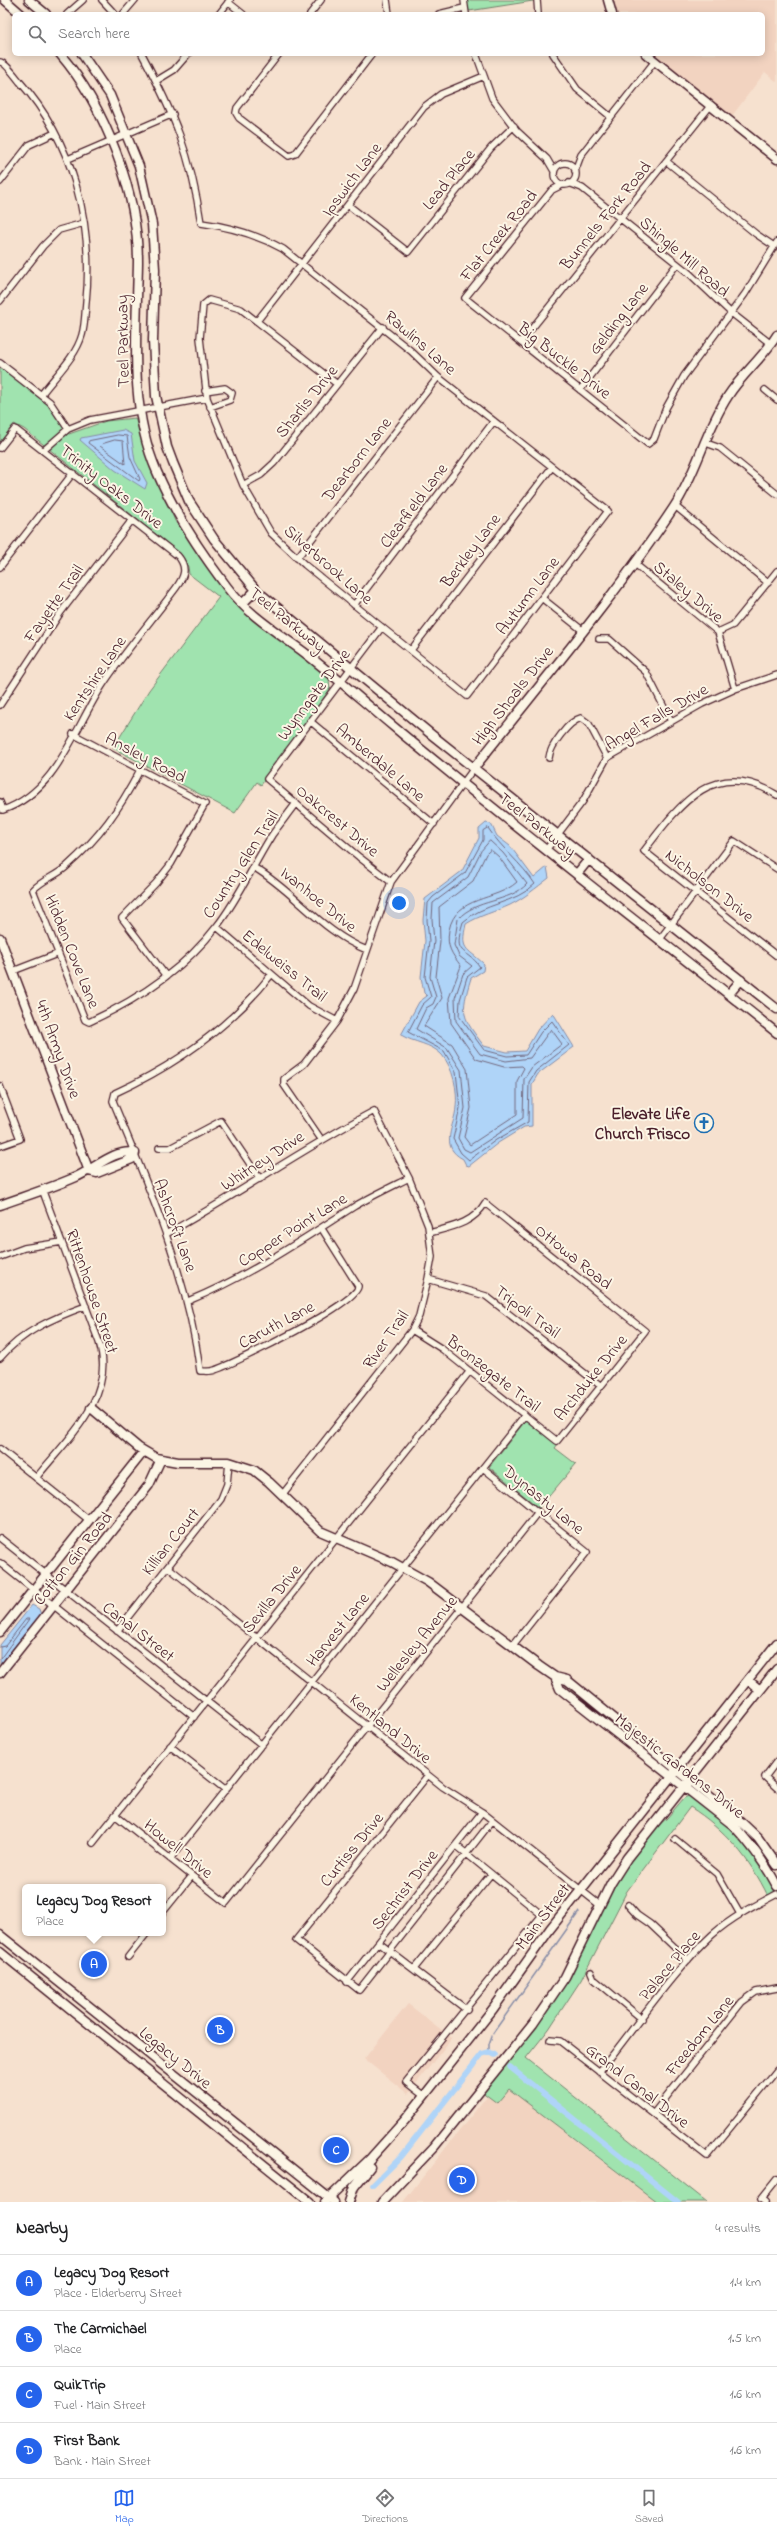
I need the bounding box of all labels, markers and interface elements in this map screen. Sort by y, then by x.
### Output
search box [12,12,765,56]
icon: search [26,23,48,45]
text: Search here [58,23,130,45]
street label: Ipswich Lane [316,137,389,222]
street label: Lead Place [417,143,482,216]
street label: Bunnels Fork Road [554,156,658,276]
street label: Flat Creek Road [454,184,544,288]
street label: Shingle Mill Road [632,211,735,305]
street label: Gelding Lane [583,277,657,362]
street label: Teel Parkway [110,294,138,387]
street label: Rawlins Lane [379,305,462,382]
street label: Big Buckle Drive [510,316,616,408]
street label: Sharlis Drive [270,360,345,444]
street label: Dearborn Lane [315,412,399,508]
street label: Trinity Oaks Drive [53,439,168,537]
street label: Clearfield Lane [374,458,455,554]
street label: Berkley Lane [434,508,509,595]
street label: Silverbrook Lane [278,519,379,611]
street label: Autumn Lane [490,551,566,640]
street label: Staley Drive [647,555,729,630]
street label: Fayette Trail [17,559,91,650]
street label: Teel Parkway [243,581,331,660]
street label: Kentshire Lane [57,631,133,727]
street label: High Shoals Drive [466,640,562,752]
street label: Wynngate Drive [271,643,359,747]
street label: Angel Falls Drive [600,677,714,759]
street label: Amberdale Lane [330,718,431,808]
street label: Ansley Road [100,726,191,791]
street label: Oakcrest Drive [290,779,385,864]
street label: Teel Parkway [492,787,581,864]
street label: Country Glen Trail [197,806,287,924]
street label: Nicholson Drive [659,843,759,929]
street label: Ivanhoe Drive [274,861,362,939]
street label: Hidden Cove Lane [37,891,106,1013]
your location [389,893,409,913]
street label: Edelweiss Trail [236,924,332,1009]
street label: 4th Army Drive [27,997,87,1103]
place label: Elevate Life Church Frisco [595,1102,691,1147]
church icon: Elevate Life Church Frisco [693,1112,715,1134]
street label: Whitney Drive [216,1125,310,1199]
street label: Ashcroft Lane [146,1175,203,1276]
street label: Copper Point Lane [233,1187,352,1274]
street label: Ottowa Road [529,1218,617,1296]
street label: Rittenhouse Street [59,1226,125,1357]
street label: Tripoli Trail [489,1279,565,1345]
street label: Caruth Lane [234,1295,320,1356]
street label: River Trail [357,1305,416,1374]
street label: Bronzegate Trail [439,1329,545,1421]
street label: Archduke Drive [548,1329,634,1427]
street label: Dynasty Lane [495,1459,590,1542]
street label: Killian Court [136,1502,206,1581]
street label: Cotton Gin Road [27,1506,119,1611]
street label: Sevilla Drive [236,1559,308,1639]
street label: Harvest Lane [300,1587,376,1672]
street label: Wellesley Avenue [370,1590,465,1698]
street label: Canal Street [96,1596,180,1669]
street label: Kentland Drive [343,1688,437,1770]
street label: Majestic Gardens Drive [609,1707,750,1825]
street label: Curtiss Drive [314,1807,390,1893]
street label: Howell Drive [138,1813,218,1885]
street label: Sechrist Drive [366,1844,445,1936]
street label: Main Street [510,1878,577,1956]
popup [22,1884,166,1936]
text: Legacy Dog Resort [36,1890,152,1912]
text: Place [36,1912,64,1931]
street label: Palace Place [633,1925,707,2007]
pin: A [81,1949,107,1979]
street label: Freedom Lane [659,1990,741,2082]
pin: B [207,2015,233,2045]
street label: Legacy Drive [132,2021,217,2097]
street label: Grand Canal Drive [580,2038,695,2135]
pin: C [323,2135,349,2165]
pin: D [449,2165,475,2195]
text: Nearby [16,2216,68,2241]
text: 4 results [715,2219,761,2238]
text: Legacy Dog Resort [54,2262,169,2284]
text: A [25,2273,33,2292]
text: 1.4 km [730,2273,761,2292]
text: Place · Elderberry Street [54,2284,182,2303]
text: The Carmichael [54,2318,147,2340]
text: B [25,2329,33,2348]
text: 1.5 km [728,2329,761,2348]
text: Place [54,2340,82,2359]
text: QuikTrip [54,2374,106,2396]
text: C [25,2385,33,2404]
text: 1.6 km [729,2385,761,2404]
text: Fuel · Main Street [54,2396,146,2415]
text: First Bank [54,2430,120,2452]
text: D [24,2441,34,2460]
text: 1.6 km [729,2441,761,2460]
text: Bank · Main Street [54,2452,151,2471]
tab: Map [113,2487,135,2527]
tab: Directions [362,2487,408,2527]
tab: Saved [635,2487,664,2527]

